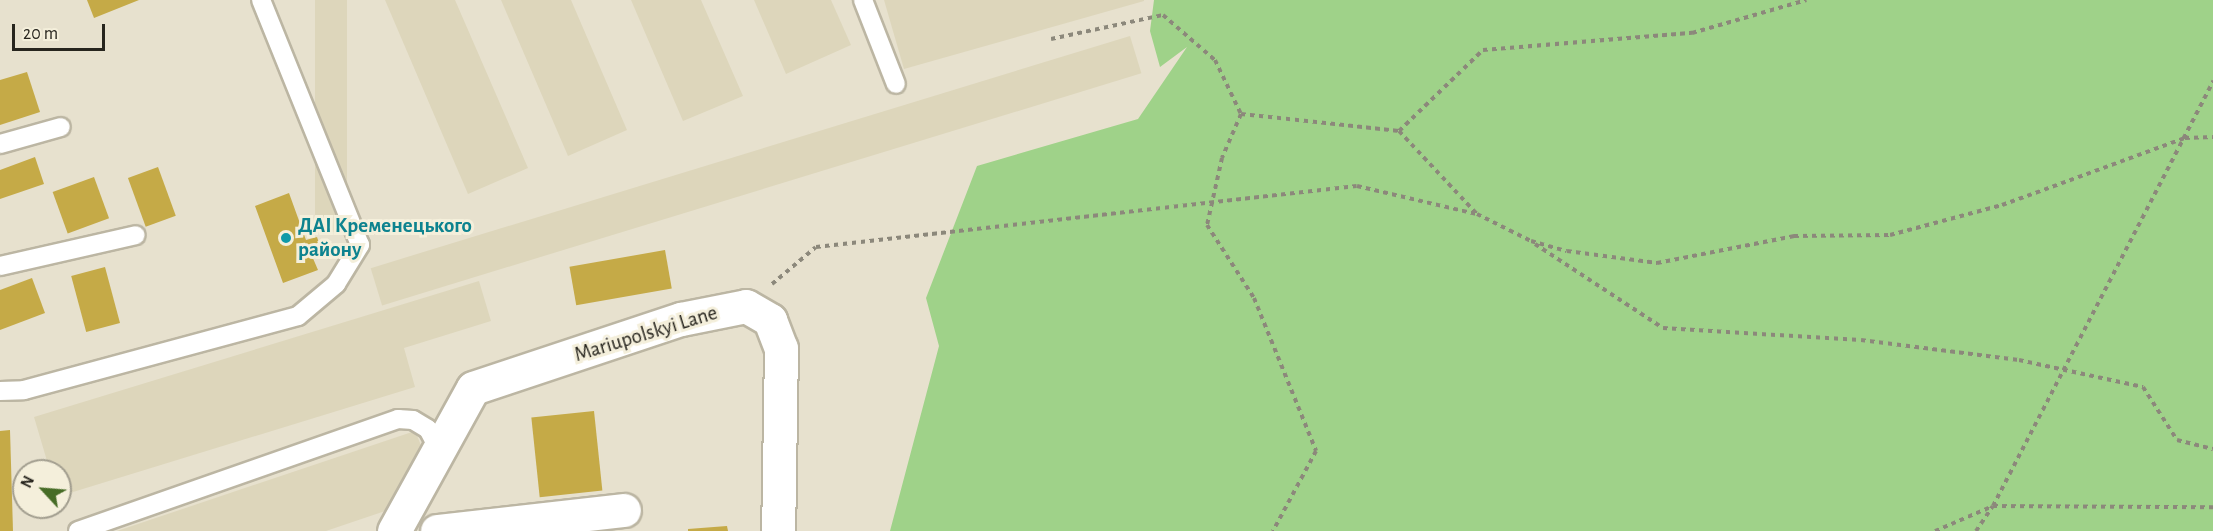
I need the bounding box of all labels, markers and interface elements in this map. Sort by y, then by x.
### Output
scale bar [15,12,108,50]
text: 20 m [23,25,58,43]
place label: ДАІ Кременецького району [298,213,472,263]
marker: ДАІ Кременецького району [279,231,293,245]
street label: Mariupolskyi Lane [571,300,721,368]
north arrow [12,459,72,519]
text: N [18,473,37,490]

